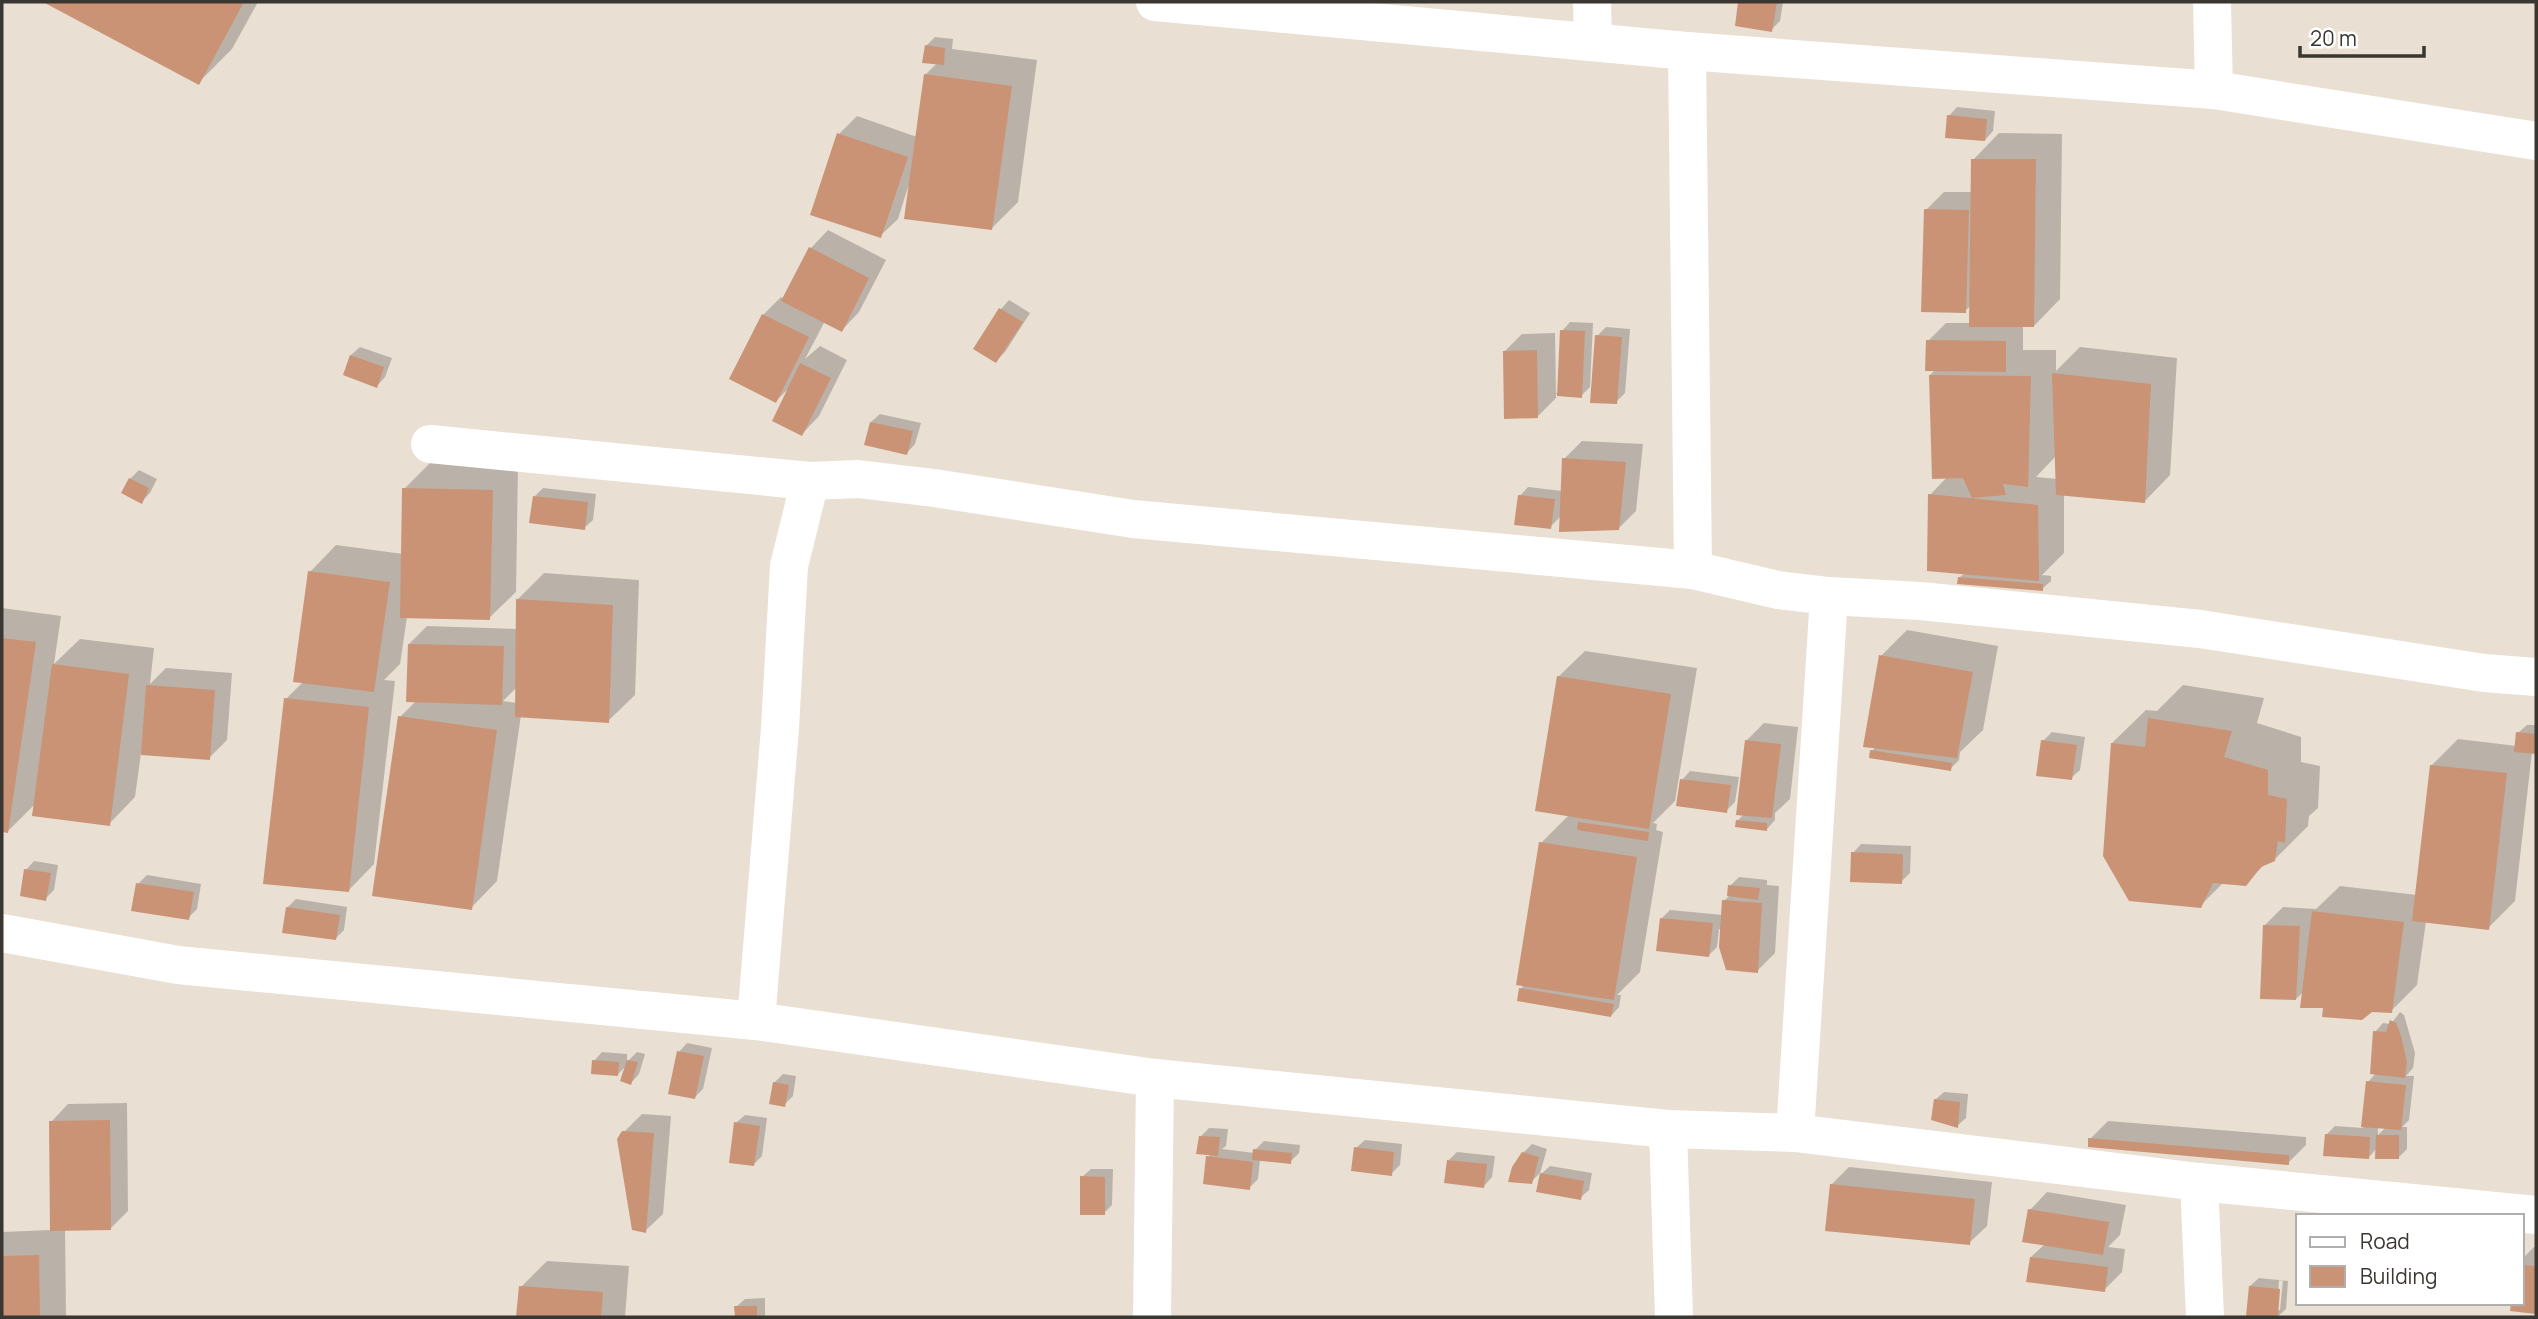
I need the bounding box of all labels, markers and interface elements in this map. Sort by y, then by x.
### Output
scale bar [2300,14,2424,58]
text: 20 m [2310,24,2357,52]
legend [2296,1214,2524,1305]
text: Road [2360,1227,2410,1255]
text: Building [2360,1262,2437,1290]

